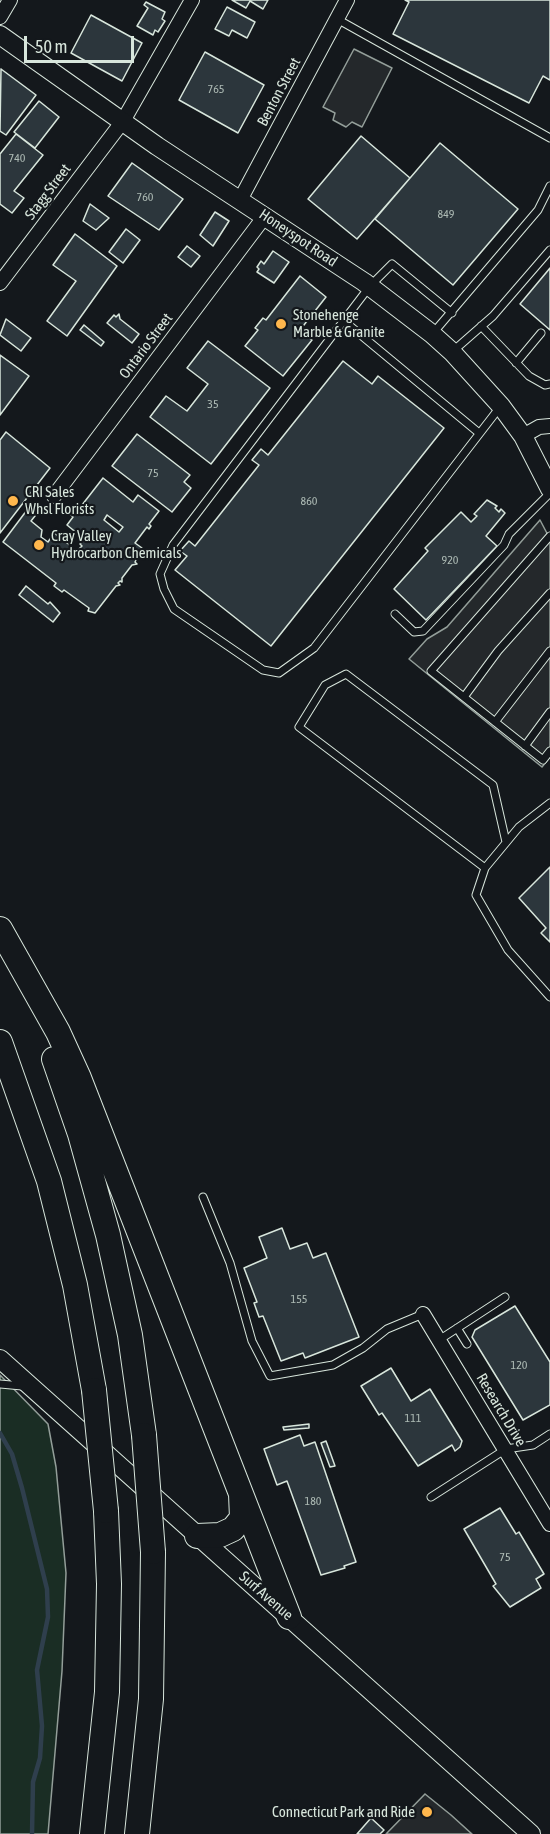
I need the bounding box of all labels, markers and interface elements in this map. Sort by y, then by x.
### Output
scale bar [27,24,136,62]
text: 50 m [35,36,67,57]
street label: Benton Street [254,55,304,129]
house number: 765 [208,82,224,96]
house number: 740 [9,151,25,165]
street label: Stagg Street [21,161,75,223]
house number: 760 [137,190,153,204]
street label: Honeyspot Road [256,205,340,271]
house number: 849 [438,207,454,221]
place label: Stonehenge Marble & Granite [293,306,385,341]
street label: Ontario Street [116,310,176,382]
marker: Stonehenge Marble & Granite [274,317,288,331]
house number: 35 [207,397,219,411]
house number: 75 [147,466,159,480]
place label: CRI Sales Whsl Florists [25,483,94,518]
marker: CRI Sales Whsl Florists [6,494,20,508]
house number: 860 [301,494,317,508]
place label: Cray Valley Hydrocarbon Chemicals [51,527,182,562]
marker: Cray Valley Hydrocarbon Chemicals [32,538,46,552]
house number: 920 [442,553,458,567]
house number: 155 [291,1292,307,1306]
house number: 120 [511,1358,527,1372]
street label: Research Drive [472,1370,530,1450]
house number: 111 [405,1411,421,1425]
house number: 180 [305,1494,321,1508]
house number: 75 [499,1550,511,1564]
street label: Surf Avenue [235,1568,297,1624]
place label: Connecticut Park and Ride [272,1803,415,1821]
marker: Connecticut Park and Ride [420,1805,434,1819]

